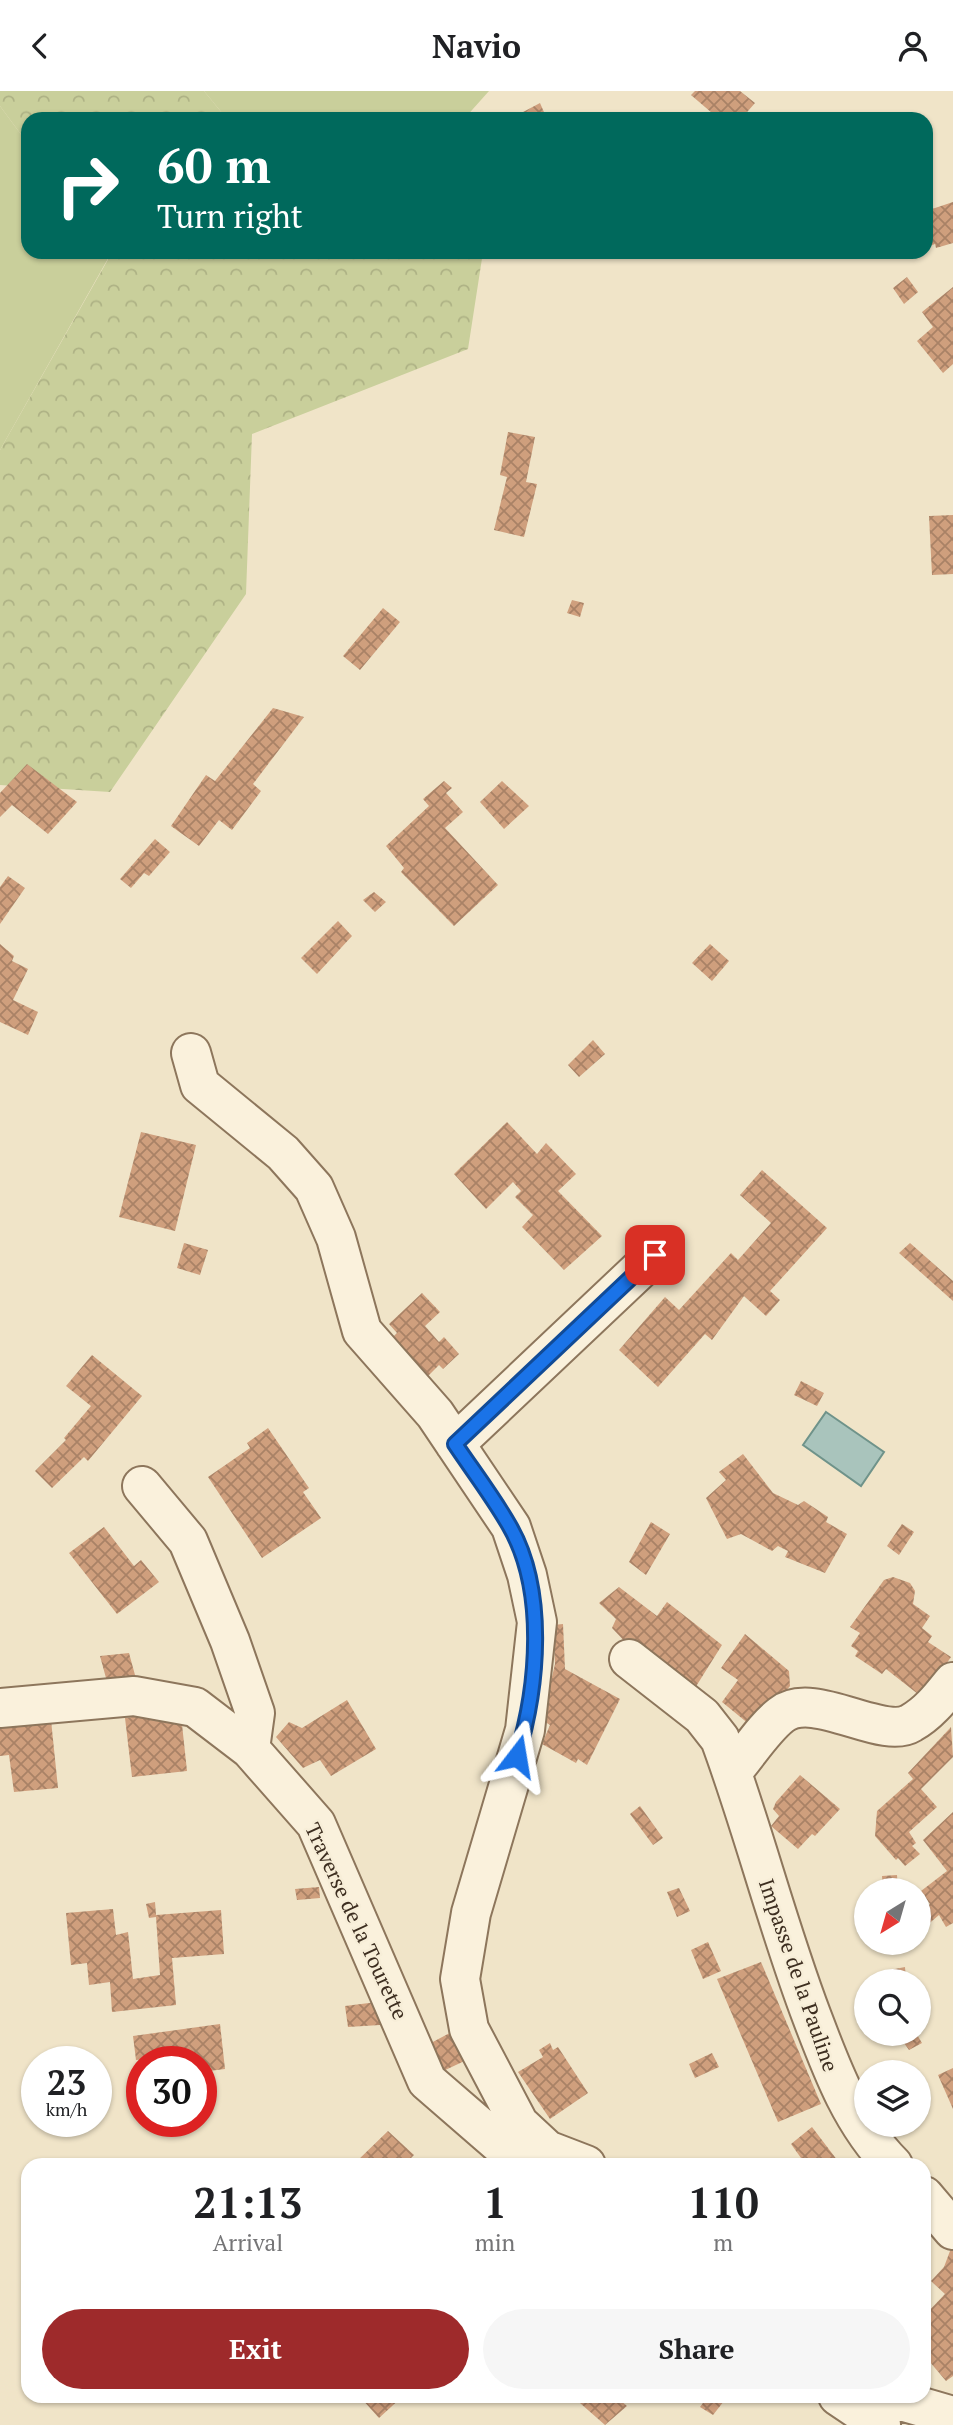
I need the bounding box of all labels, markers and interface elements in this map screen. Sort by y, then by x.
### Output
text: Navio [432,25,521,67]
icon: back [21,27,59,65]
icon: person [894,27,932,65]
text: 60 m [157,132,271,197]
icon: right [42,140,133,231]
text: Turn right [157,195,303,237]
pin [625,1225,685,1285]
icon: arrive [636,1236,674,1274]
position arrow [480,1719,554,1793]
street label: Traverse de la Tourette [299,1818,415,2024]
street label: Impasse de la Pauline [753,1875,845,2075]
north arrow [854,1878,931,1955]
map controls [854,1878,931,2137]
button: search [854,1969,931,2046]
speed limit sign: 30 [126,2046,217,2137]
text: 23 [47,2059,86,2105]
button: layers [854,2060,931,2137]
text: km/h [46,2097,87,2121]
text: 21:13 [193,2174,303,2230]
text: 1 [483,2174,507,2230]
text: 110 [688,2174,759,2230]
text: Arrival [213,2227,283,2258]
text: min [475,2227,515,2258]
text: m [713,2227,733,2258]
button: Exit [42,2309,469,2389]
button: Share [483,2309,910,2389]

